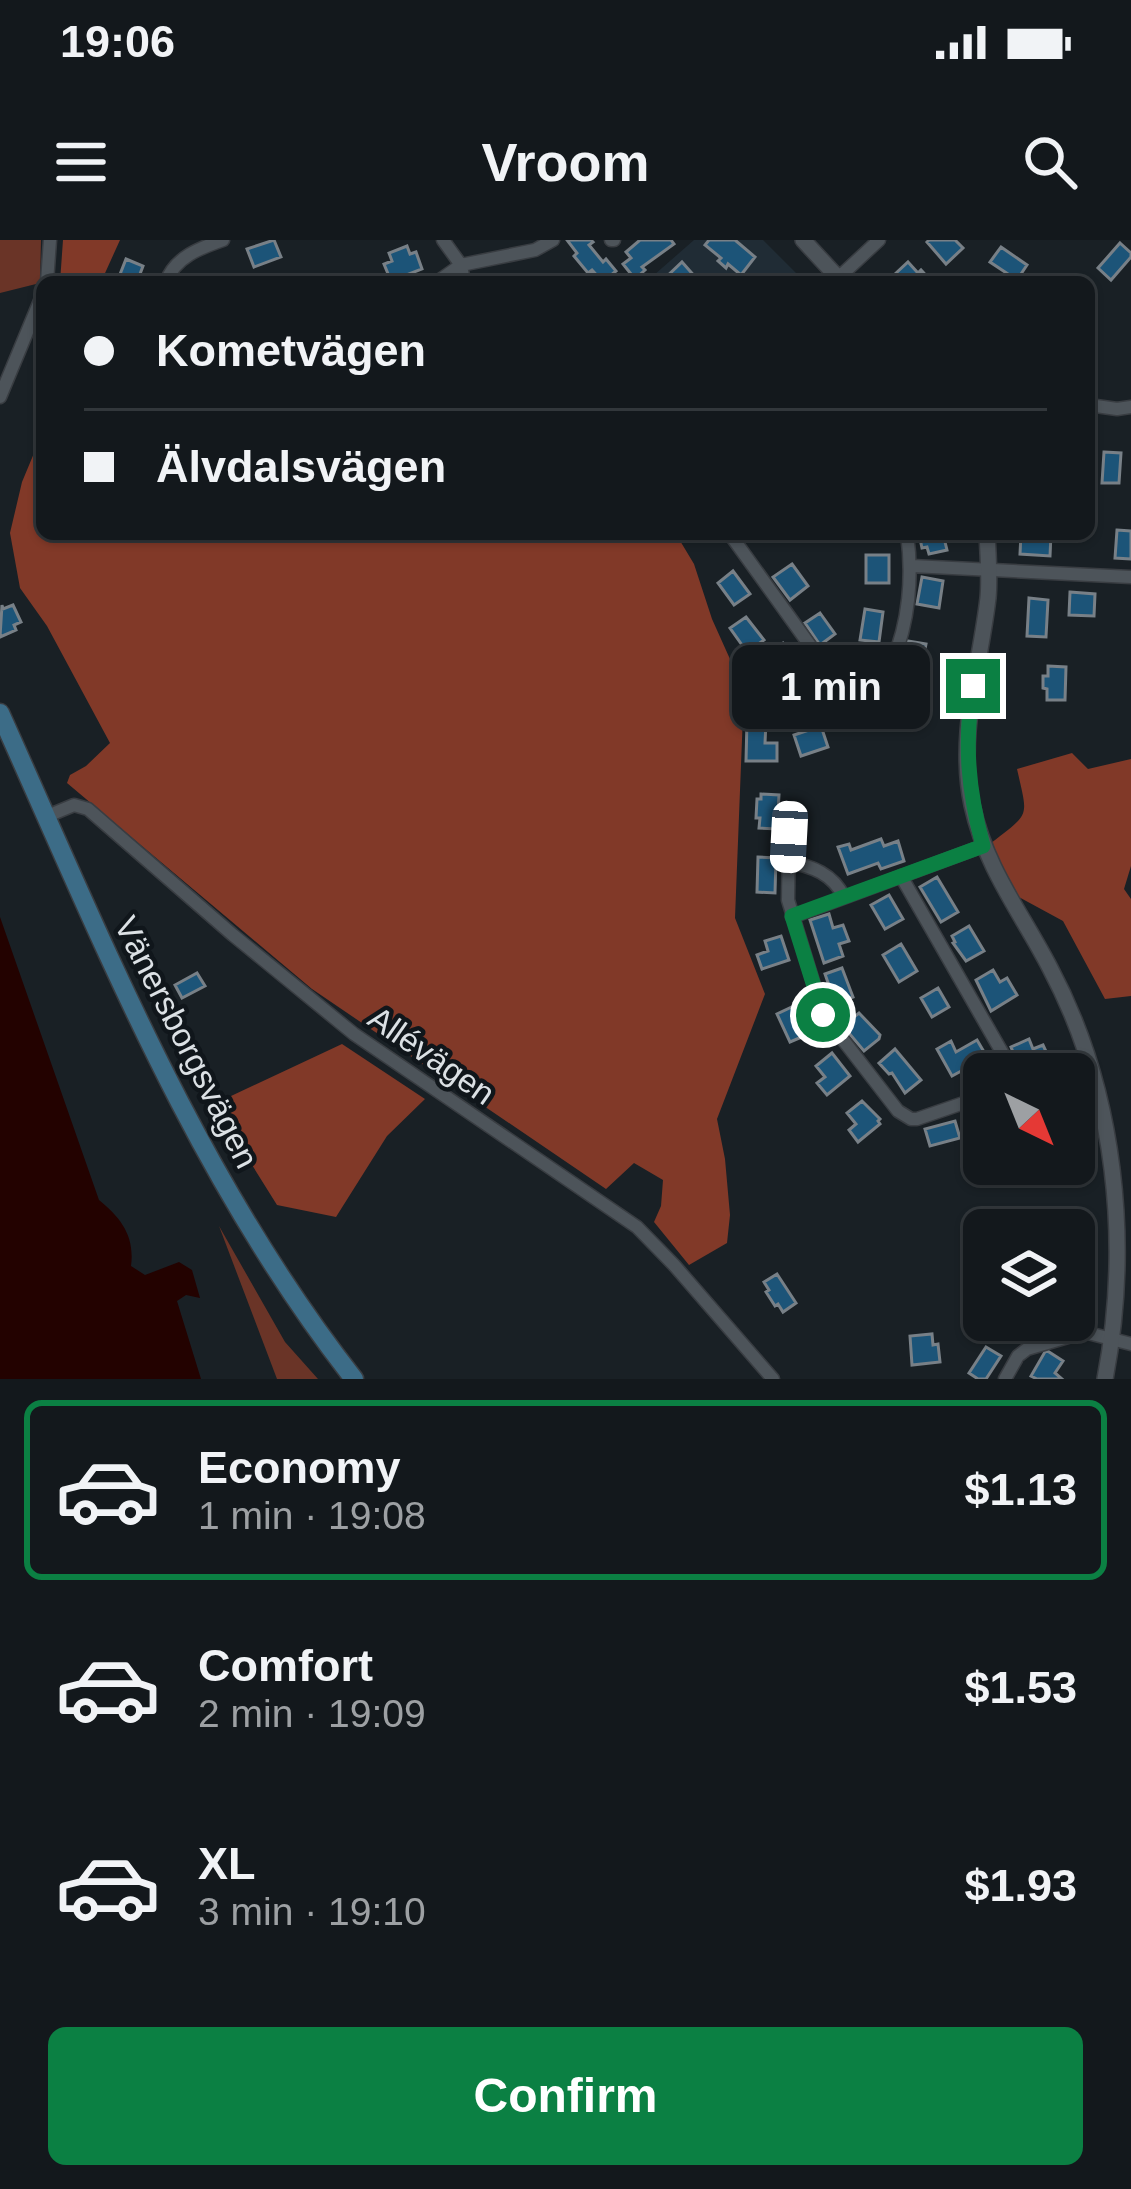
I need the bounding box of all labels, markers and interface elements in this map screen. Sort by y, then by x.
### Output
text: 19:06 [60,16,175,67]
icon: menu [48,129,114,195]
icon: search [1017,129,1083,195]
text: Vroom [481,132,650,192]
text: Kometvägen [156,325,426,376]
text: Älvdalsvägen [156,441,446,492]
callout: 1 min [733,644,931,728]
route end [946,659,1000,713]
text: 1 min [780,665,882,708]
car [769,800,809,874]
street label: Vänersborgsvägen [107,910,266,1174]
route start [796,988,850,1042]
street label: Allévägen [362,999,502,1112]
north arrow [963,1053,1095,1185]
map controls [963,1053,1095,1341]
button: layers [963,1209,1095,1341]
icon: car [54,1436,162,1544]
text: Economy [198,1442,401,1493]
text: $1.13 [964,1464,1077,1515]
text: 1 min · 19:08 [198,1494,426,1537]
icon: car [54,1634,162,1742]
text: Comfort [198,1640,373,1691]
text: $1.53 [964,1662,1077,1713]
text: 2 min · 19:09 [198,1692,426,1735]
icon: car [54,1832,162,1940]
text: XL [198,1838,256,1889]
text: $1.93 [964,1860,1077,1911]
text: 3 min · 19:10 [198,1890,426,1933]
button: Confirm [48,2027,1083,2165]

